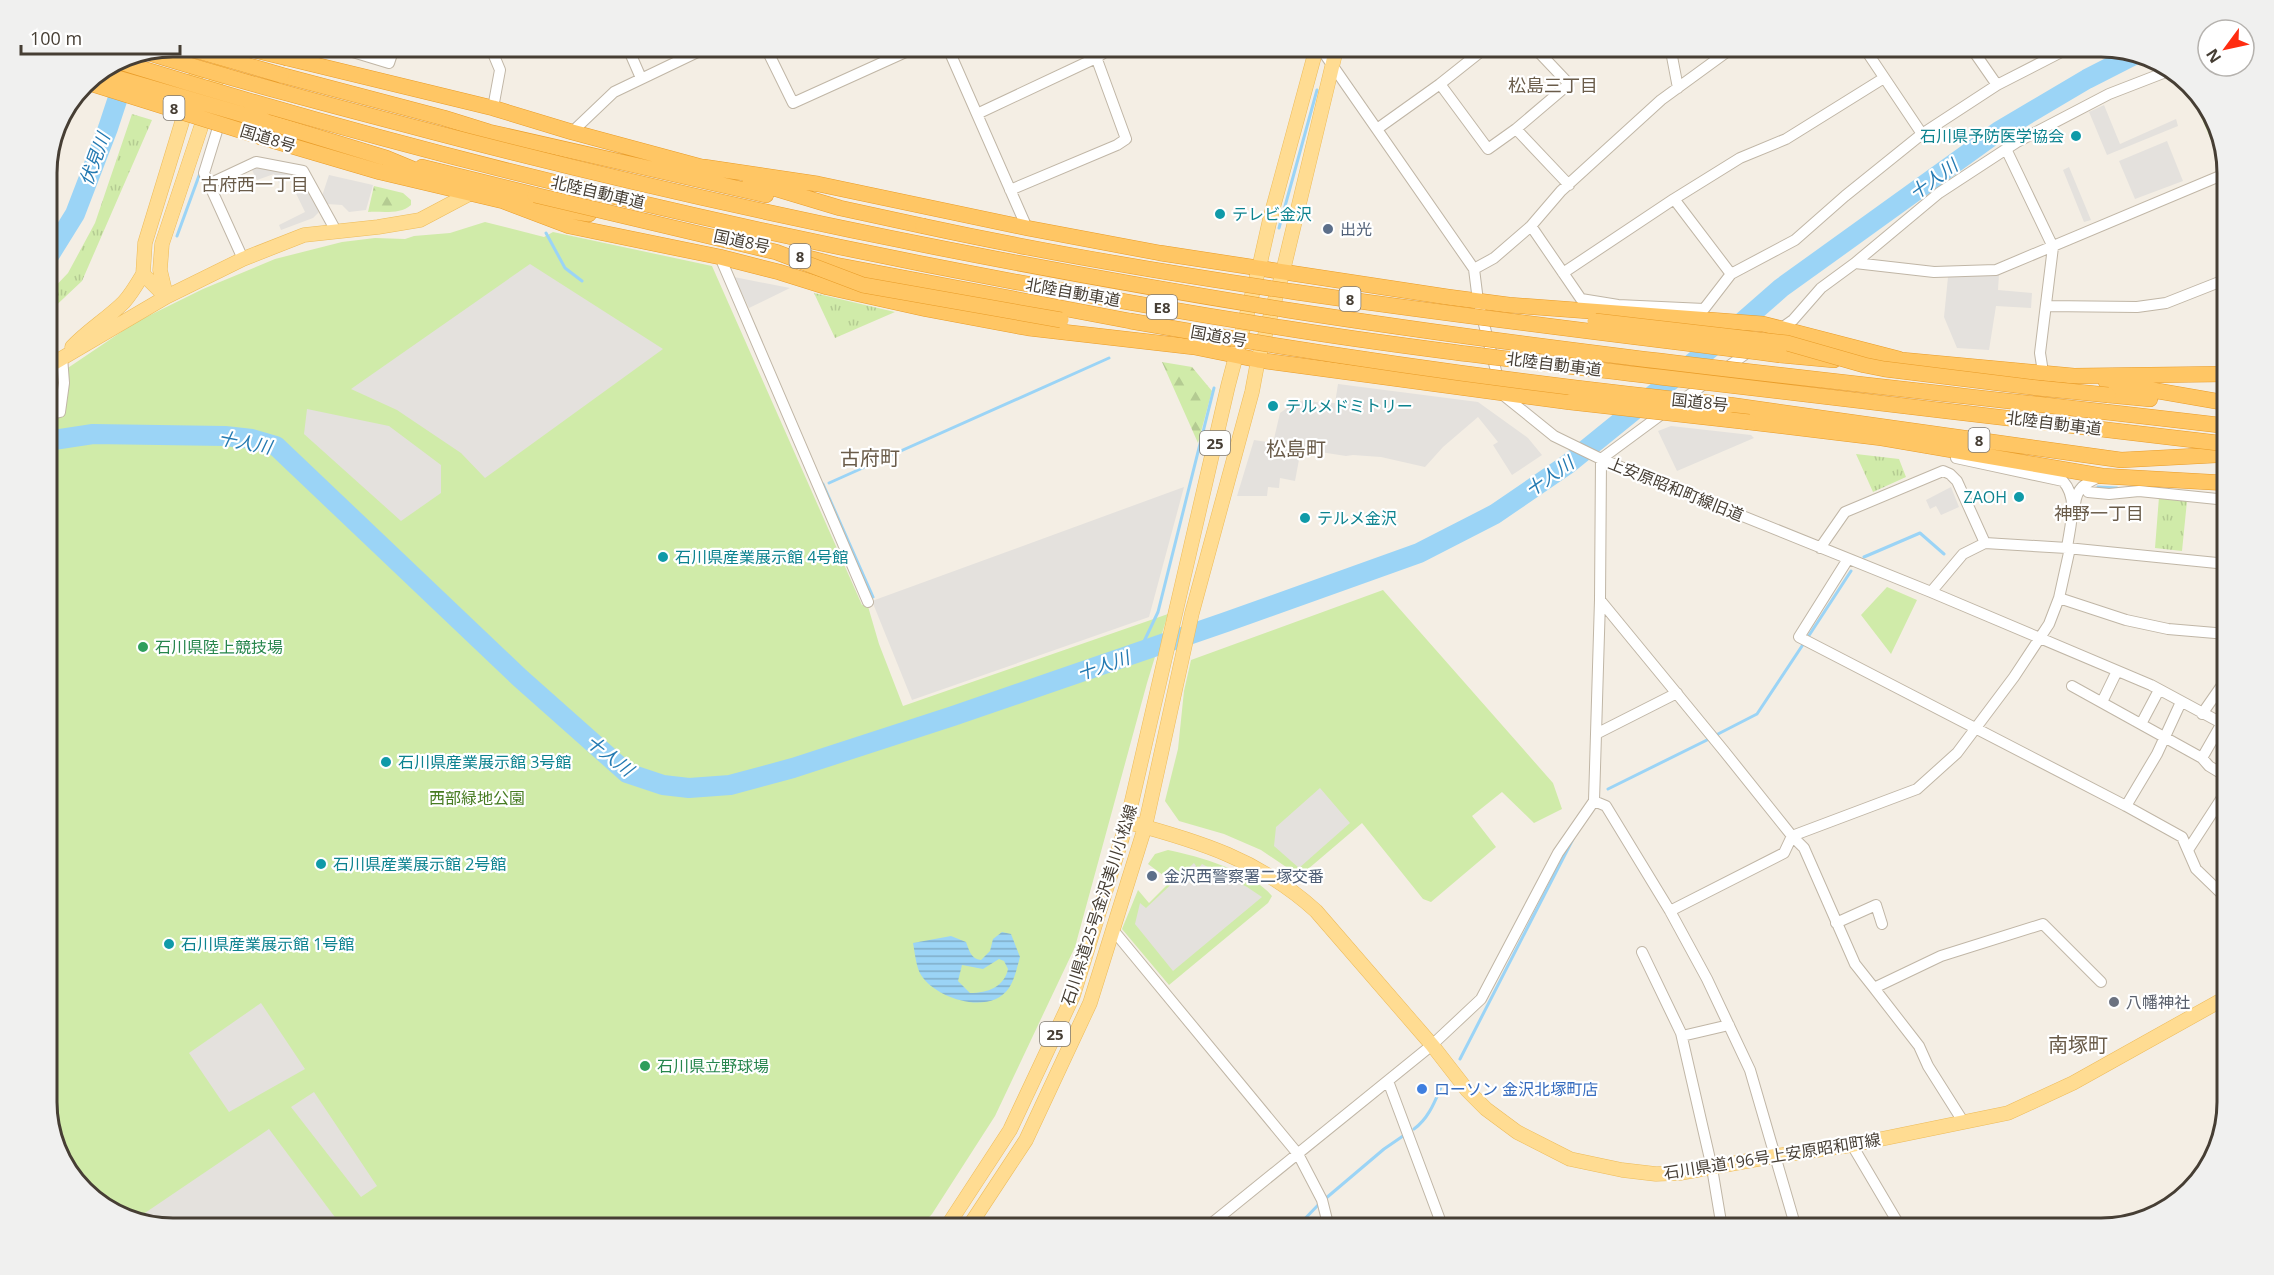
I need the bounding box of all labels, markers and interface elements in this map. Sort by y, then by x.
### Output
scale bar [21,18,180,56]
north arrow [2196,18,2256,78]
text: 100 m [30,26,82,50]
text: N [2201,45,2226,68]
district label: 松島三丁目 [1508,73,1598,97]
road number: 8 [164,96,184,120]
street label: 国道8号 [237,119,299,157]
place label: 石川県予防医学協会 [1920,125,2064,147]
water label: 伏見川 [73,128,115,188]
marker: 石川県予防医学協会 [2069,129,2083,143]
water label: 十人川 [1904,152,1964,205]
street label: 北陸自動車道 [549,170,647,214]
district label: 古府西一丁目 [201,172,309,196]
place label: テレビ金沢 [1232,203,1312,225]
marker: テレビ金沢 [1213,207,1227,221]
place label: 出光 [1340,218,1372,240]
marker: 出光 [1321,222,1335,236]
street label: 国道8号 [712,224,772,258]
road number: 8 [790,244,810,268]
street label: 北陸自動車道 [1024,273,1122,311]
road number: 8 [1340,287,1360,311]
road number: E8 [1147,295,1177,319]
street label: 国道8号 [1189,320,1249,352]
street label: 北陸自動車道 [1505,347,1603,381]
street label: 国道8号 [1670,388,1730,416]
place label: テルメドミトリー [1285,395,1413,417]
marker: テルメドミトリー [1266,399,1280,413]
street label: 北陸自動車道 [2005,406,2103,440]
water label: 十人川 [216,425,276,459]
road number: 8 [1968,428,1990,452]
road number: 25 [1200,431,1230,455]
district label: 松島町 [1266,435,1326,462]
district label: 古府町 [840,444,900,471]
water label: 十人川 [1520,450,1580,501]
street label: 上安原昭和町線旧道 [1605,452,1747,526]
place label: ZAOH [1963,486,2007,508]
marker: ZAOH [2012,490,2026,504]
district label: 神野一丁目 [2054,501,2144,525]
place label: テルメ金沢 [1317,507,1397,529]
marker: テルメ金沢 [1298,511,1312,525]
place label: 石川県産業展示館 4号館 [675,546,848,568]
marker: 石川県産業展示館 4号館 [656,550,670,564]
place label: 石川県陸上競技場 [155,636,283,658]
marker: 石川県陸上競技場 [136,640,150,654]
water label: 十人川 [1074,644,1134,685]
water label: 十人川 [581,729,640,782]
place label: 石川県産業展示館 3号館 [398,751,571,773]
marker: 石川県産業展示館 3号館 [379,755,393,769]
park label: 西部緑地公園 [429,787,525,809]
street label: 石川県道25号金沢美川小松線 [1056,802,1142,1008]
place label: 石川県産業展示館 2号館 [333,853,506,875]
marker: 石川県産業展示館 2号館 [314,857,328,871]
place label: 金沢西警察署二塚交番 [1164,865,1324,887]
marker: 金沢西警察署二塚交番 [1145,869,1159,883]
place label: 石川県産業展示館 1号館 [181,933,354,955]
marker: 石川県産業展示館 1号館 [162,937,176,951]
place label: 八幡神社 [2126,991,2190,1013]
marker: 八幡神社 [2107,995,2121,1009]
road number: 25 [1040,1022,1070,1046]
district label: 南塚町 [2048,1031,2108,1058]
place label: 石川県立野球場 [657,1055,769,1077]
marker: 石川県立野球場 [638,1059,652,1073]
place label: ローソン 金沢北塚町店 [1434,1078,1598,1100]
marker: ローソン 金沢北塚町店 [1415,1082,1429,1096]
street label: 石川県道196号上安原昭和町線 [1662,1128,1882,1184]

